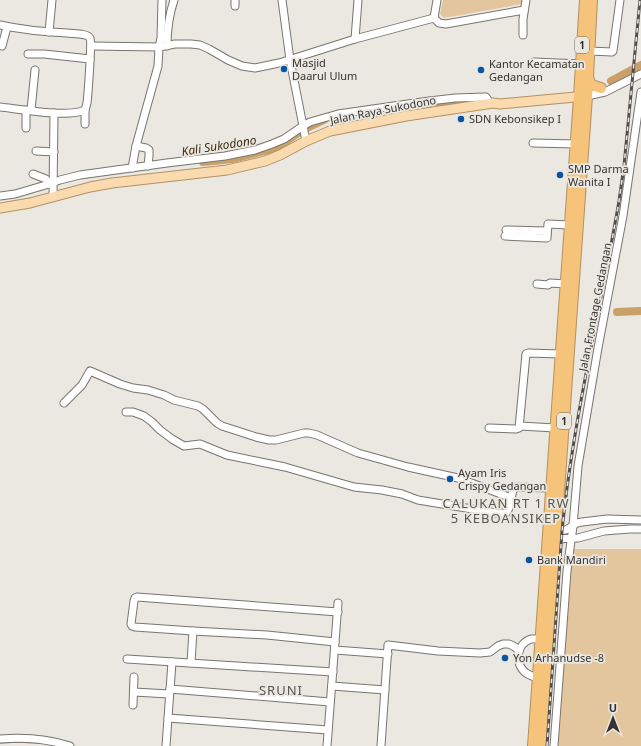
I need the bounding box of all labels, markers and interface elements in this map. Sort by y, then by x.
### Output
road number: 1 [575,37,589,53]
place label: Masjid Daarul Ulum [292,55,357,83]
place label: Kantor Kecamatan Gedangan [489,56,585,84]
marker: Masjid Daarul Ulum [279,64,289,74]
marker: Kantor Kecamatan Gedangan [476,65,486,75]
street label: Jalan Raya Sukodono [328,92,438,127]
place label: SDN Kebonsikep I [469,111,561,126]
marker: SDN Kebonsikep I [456,114,466,124]
water label: Kali Sukodono [180,131,258,160]
place label: SMP Darma Wanita I [568,161,629,189]
marker: SMP Darma Wanita I [555,170,565,180]
street label: Jalan Frontage Gedangan [574,241,614,374]
road number: 1 [557,413,571,429]
place label: Ayam Iris Crispy Gedangan [458,465,546,493]
marker: Ayam Iris Crispy Gedangan [445,474,455,484]
district label: CALUKAN RT 1 RW 5 KEBOANSIKEP [442,494,570,527]
place label: Bank Mandiri [537,552,606,567]
marker: Bank Mandiri [524,555,534,565]
place label: Yon Arhanudse -8 [513,650,604,665]
marker: Yon Arhanudse -8 [500,653,510,663]
district label: SRUNI [259,681,303,699]
north arrow [593,698,633,738]
text: U [609,700,617,715]

